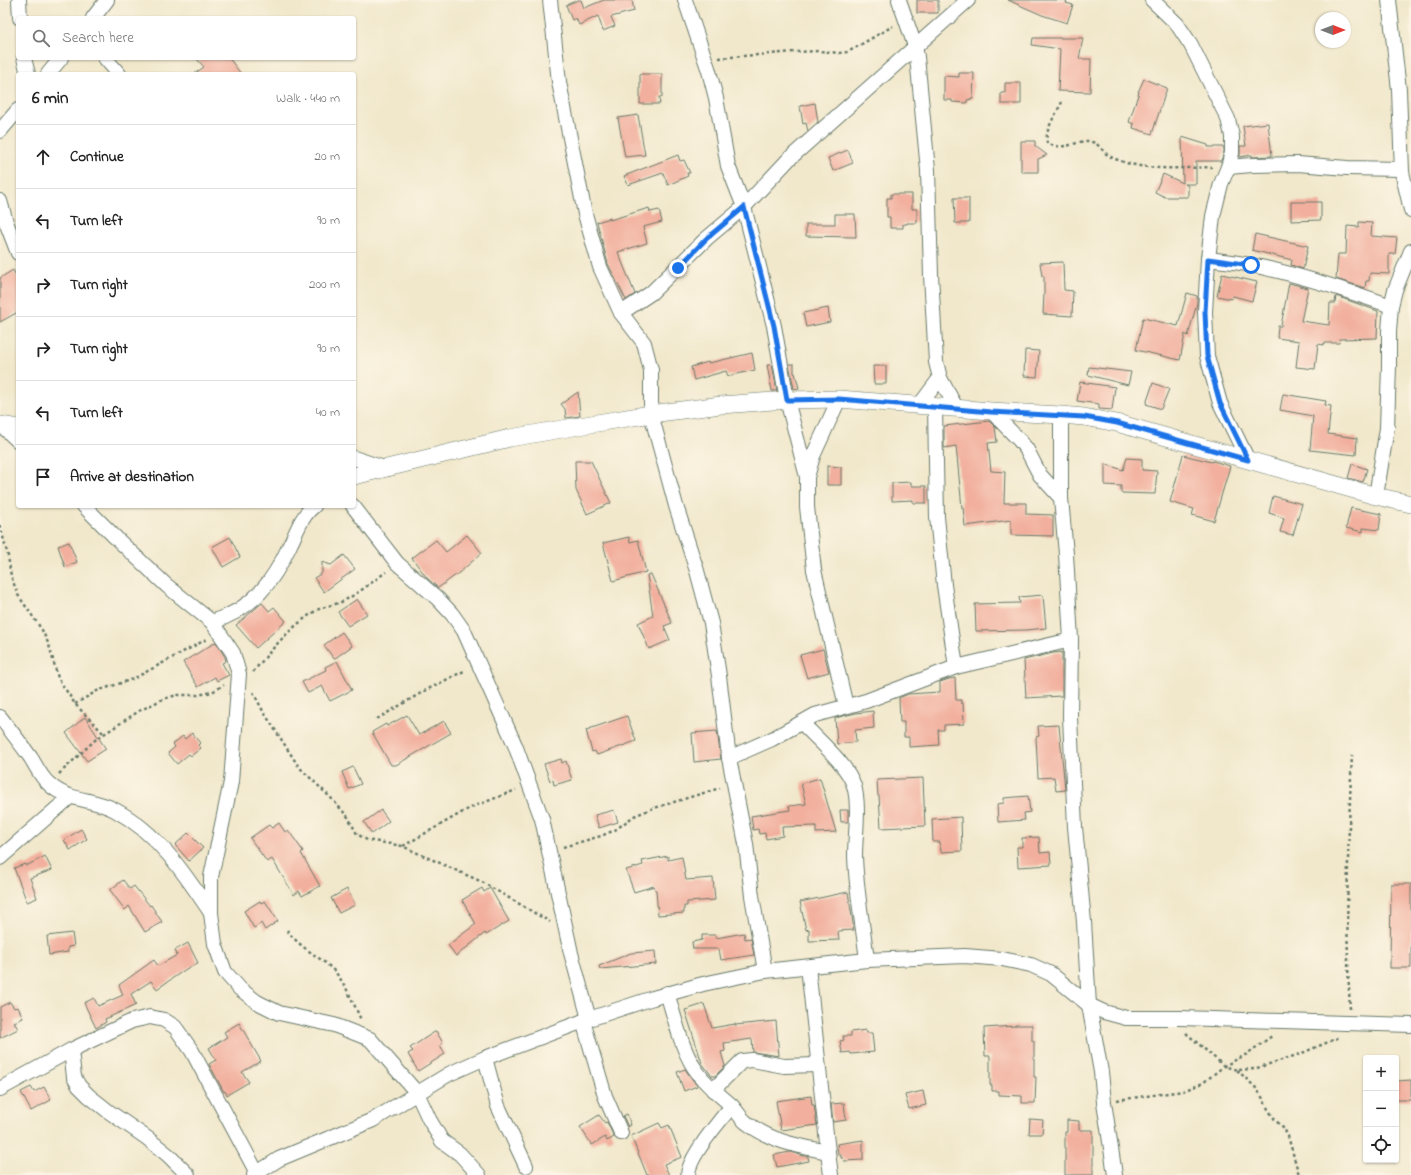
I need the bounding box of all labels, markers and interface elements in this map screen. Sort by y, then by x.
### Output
north arrow [1315,12,1351,48]
search box [16,16,356,60]
icon: search [30,27,52,49]
text: Search here [62,27,134,49]
text: 6 min [32,86,68,111]
text: Walk · 440 m [276,89,340,108]
icon: ahead [32,146,54,168]
text: Continue [70,146,124,168]
text: 20 m [315,147,340,166]
icon: left [32,210,54,232]
text: Turn left [70,210,123,232]
text: 90 m [317,211,340,230]
route start [1242,256,1260,274]
route end [669,259,687,277]
icon: right [32,274,54,296]
text: Turn right [70,274,128,296]
text: 200 m [309,275,340,294]
icon: right [32,338,54,360]
text: Turn right [70,338,128,360]
text: 90 m [317,339,340,358]
icon: left [32,402,54,424]
text: Turn left [70,402,123,424]
text: 40 m [316,403,340,422]
icon: arrive [32,466,54,488]
text: Arrive at destination [70,466,194,488]
map controls [1363,1055,1399,1163]
button: + [1363,1055,1399,1091]
button: − [1363,1091,1399,1127]
button: locate [1363,1127,1399,1163]

